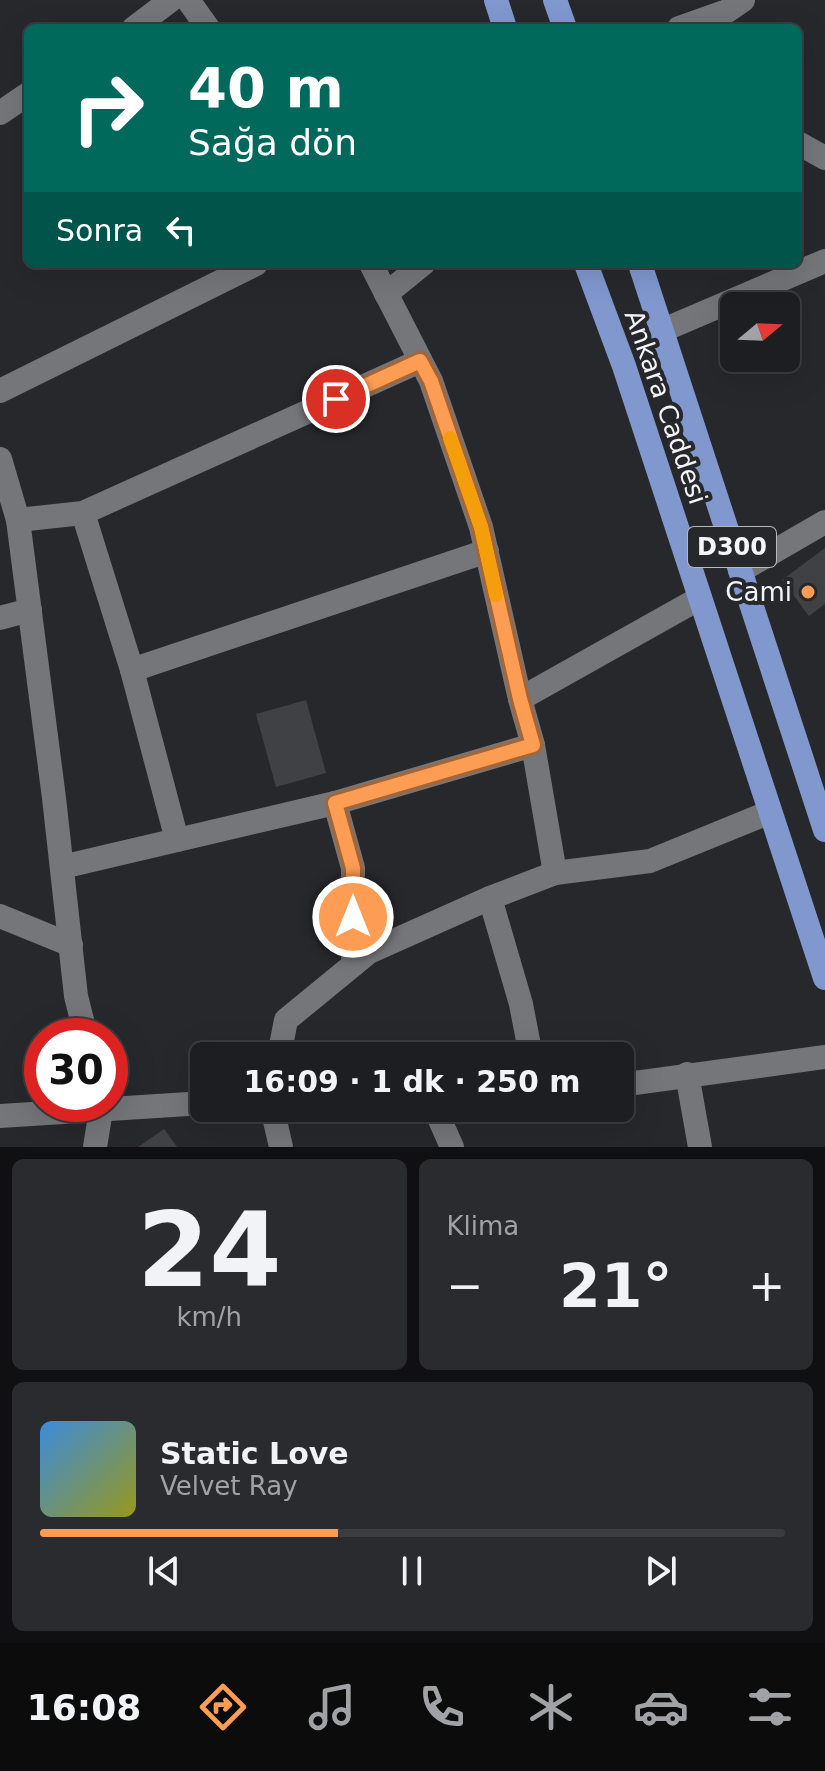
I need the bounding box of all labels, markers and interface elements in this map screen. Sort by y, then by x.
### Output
text: 40 m [188,55,344,120]
icon: right [56,56,160,160]
text: Sağa dön [188,122,357,163]
icon: left [159,208,203,252]
text: Sonra [56,213,143,248]
north arrow [720,292,800,372]
map controls [720,292,800,372]
street label: Ankara Caddesi [619,306,713,508]
pin [302,365,370,433]
icon: arrive [314,377,358,421]
road number: D300 [688,527,776,567]
place label: Cami [725,577,792,607]
marker: Cami [799,583,817,601]
position arrow [311,875,395,959]
speed limit sign: 30 [24,1018,128,1122]
text: 16:09 · 1 dk · 250 m [243,1064,581,1099]
text: 24 [137,1189,282,1311]
text: Klima [447,1211,519,1241]
text: 21° [559,1251,673,1321]
text: − [447,1260,483,1311]
text: + [748,1260,785,1311]
text: km/h [176,1302,242,1332]
text: Static Love [160,1436,349,1471]
text: Velvet Ray [160,1471,298,1501]
icon: previous [142,1549,186,1593]
icon: pause [390,1549,434,1593]
icon: next [639,1549,683,1593]
icon: directions [195,1679,251,1735]
icon: music [304,1679,360,1735]
icon: phone [414,1679,470,1735]
icon: climate [523,1679,579,1735]
icon: car [633,1679,689,1735]
icon: filters [742,1679,798,1735]
text: 16:08 [27,1687,141,1728]

